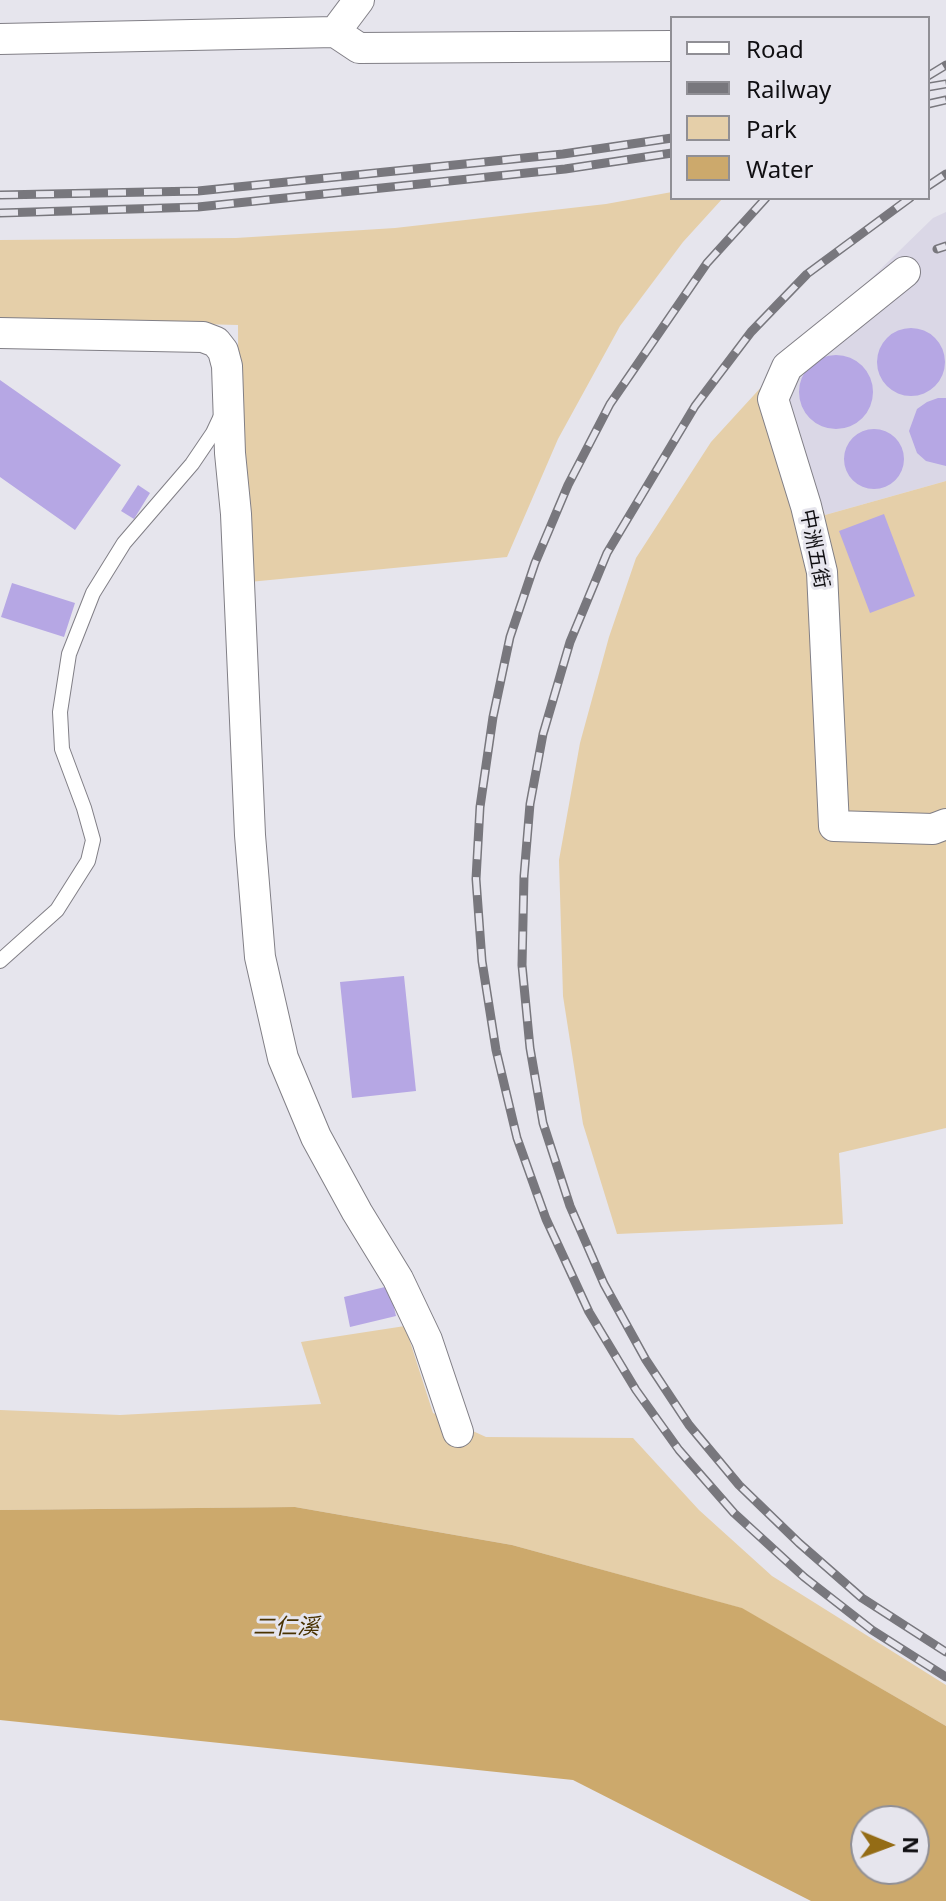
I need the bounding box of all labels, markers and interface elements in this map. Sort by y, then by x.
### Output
legend [670,16,930,200]
text: Road [746,32,804,65]
text: Railway [746,72,831,105]
text: Park [746,112,797,145]
text: Water [746,152,813,185]
street label: 中洲五街 [795,507,833,591]
water label: 二仁溪 [253,1615,319,1641]
north arrow [850,1805,930,1885]
text: N [897,1836,927,1855]

